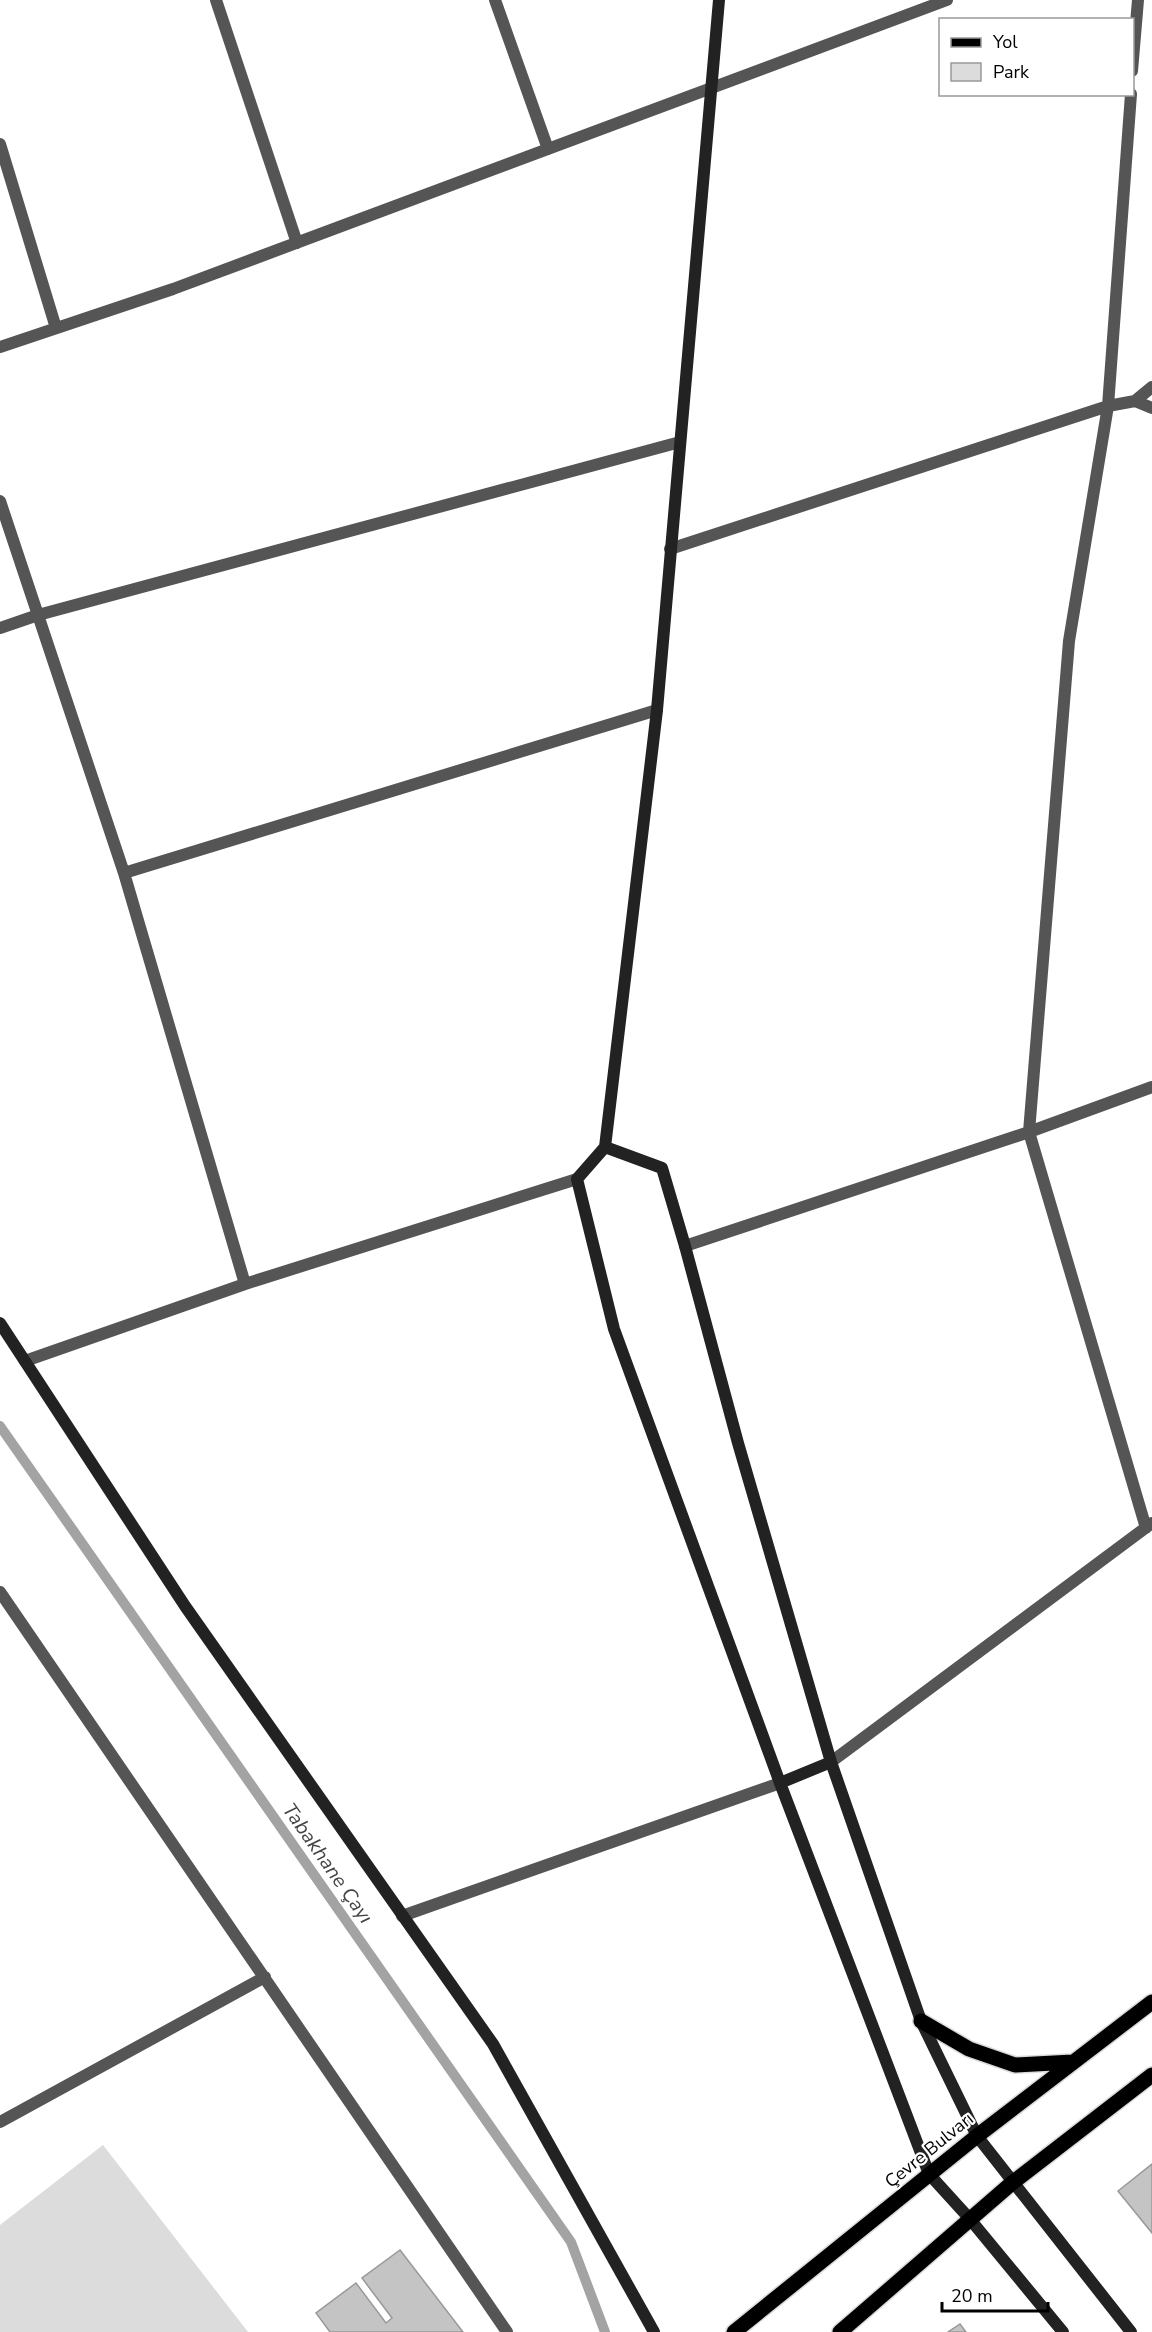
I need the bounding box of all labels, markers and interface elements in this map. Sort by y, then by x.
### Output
legend [939,18,1134,96]
text: Yol [992,30,1018,54]
text: Park [993,60,1030,84]
water label: Tabakhane Çayı [276,1798,379,1929]
street label: Çevre Bulvarı [880,2107,978,2193]
scale bar [942,2275,1048,2313]
text: 20 m [951,2284,993,2308]

